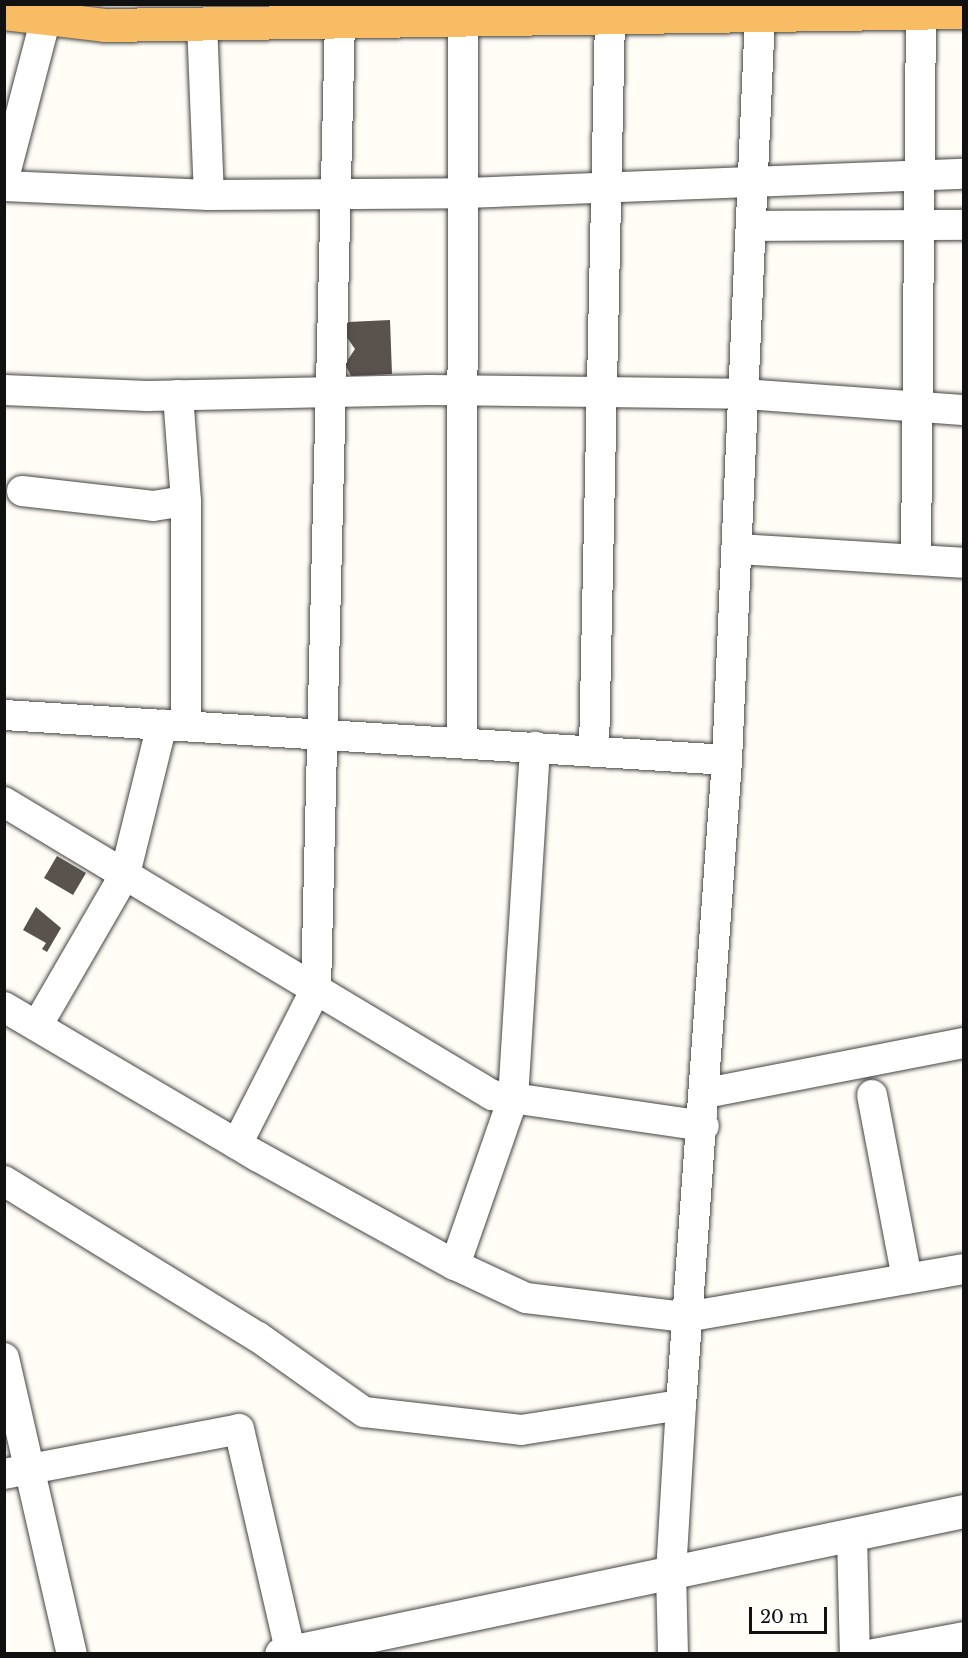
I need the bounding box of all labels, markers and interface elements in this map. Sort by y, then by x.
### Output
scale bar [752,1595,830,1633]
text: 20 m [760,1606,808,1628]

